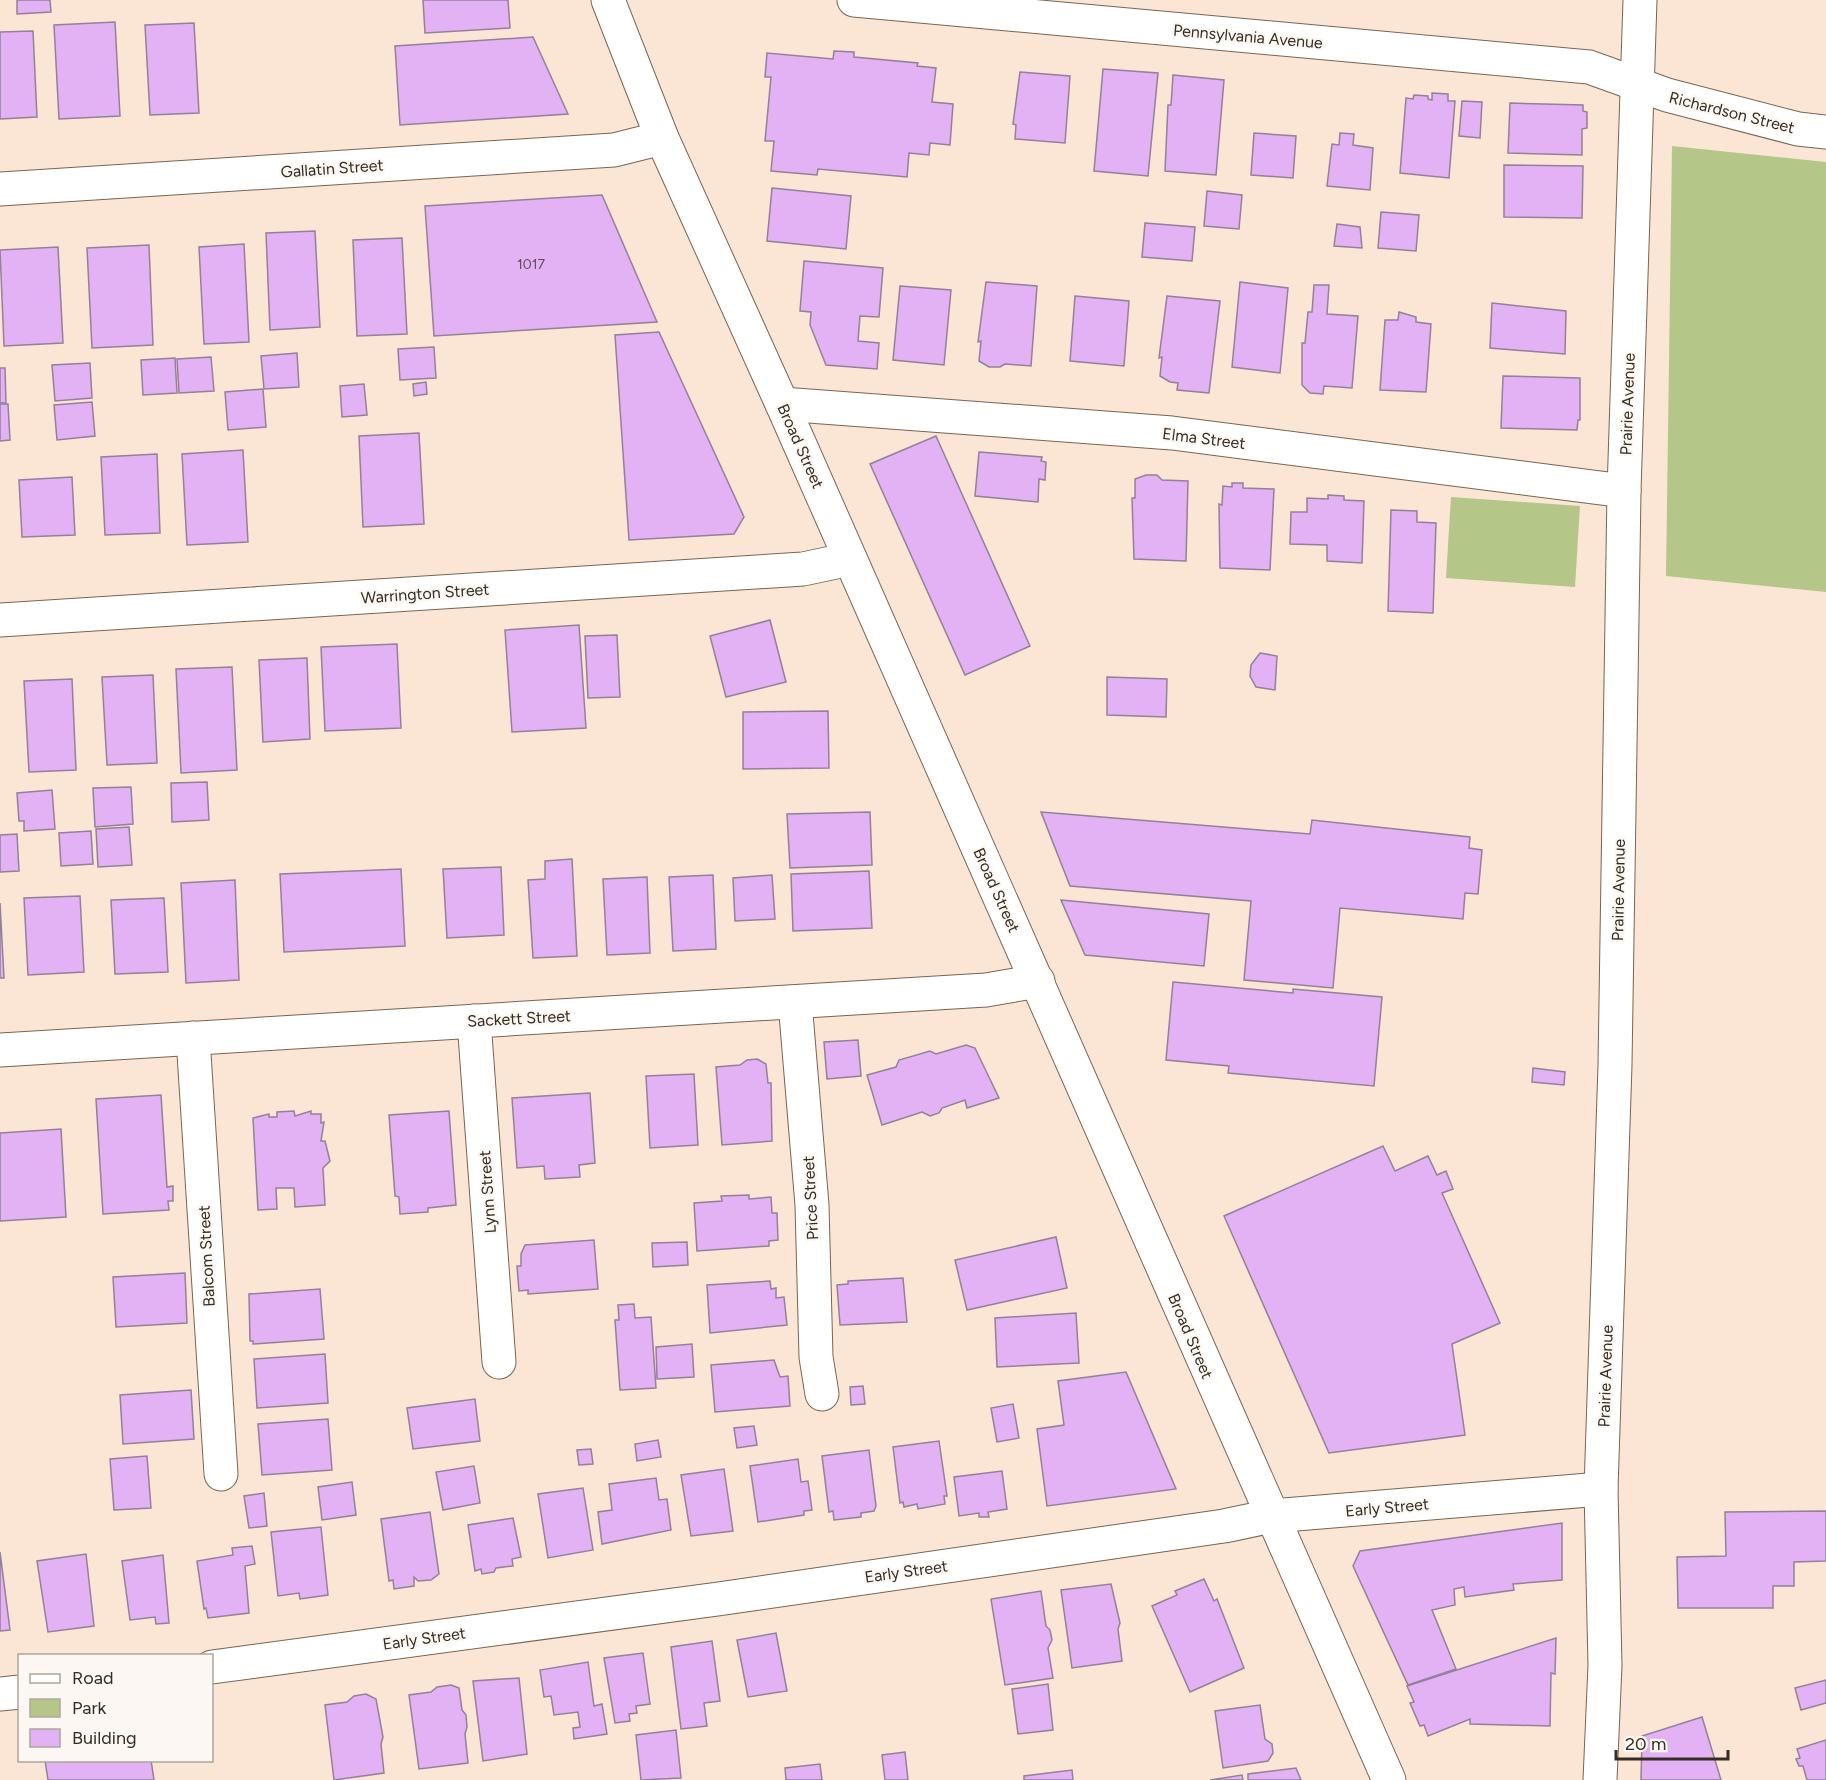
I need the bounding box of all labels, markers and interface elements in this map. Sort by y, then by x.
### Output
street label: Pennsylvania Avenue [1172,20,1324,53]
street label: Richardson Street [1667,88,1797,137]
street label: Gallatin Street [280,155,384,182]
house number: 1017 [517,256,546,273]
street label: Prairie Avenue [1616,352,1639,456]
street label: Broad Street [773,401,828,492]
street label: Elma Street [1161,424,1247,453]
street label: Warrington Street [360,580,490,607]
street label: Prairie Avenue [1608,838,1629,941]
street label: Broad Street [969,845,1024,936]
street label: Sackett Street [467,1006,571,1031]
street label: Lynn Street [475,1150,500,1234]
street label: Price Street [799,1155,822,1241]
street label: Balcom Street [194,1205,219,1307]
street label: Broad Street [1164,1291,1217,1382]
street label: Prairie Avenue [1594,1324,1617,1428]
street label: Early Street [1345,1494,1430,1521]
street label: Early Street [863,1556,949,1587]
street label: Early Street [381,1623,467,1654]
legend [18,1654,213,1762]
text: Road [72,1667,113,1689]
text: Park [72,1697,107,1719]
scale bar [1616,1723,1728,1761]
text: Building [72,1727,137,1749]
text: 20 m [1625,1733,1666,1755]

